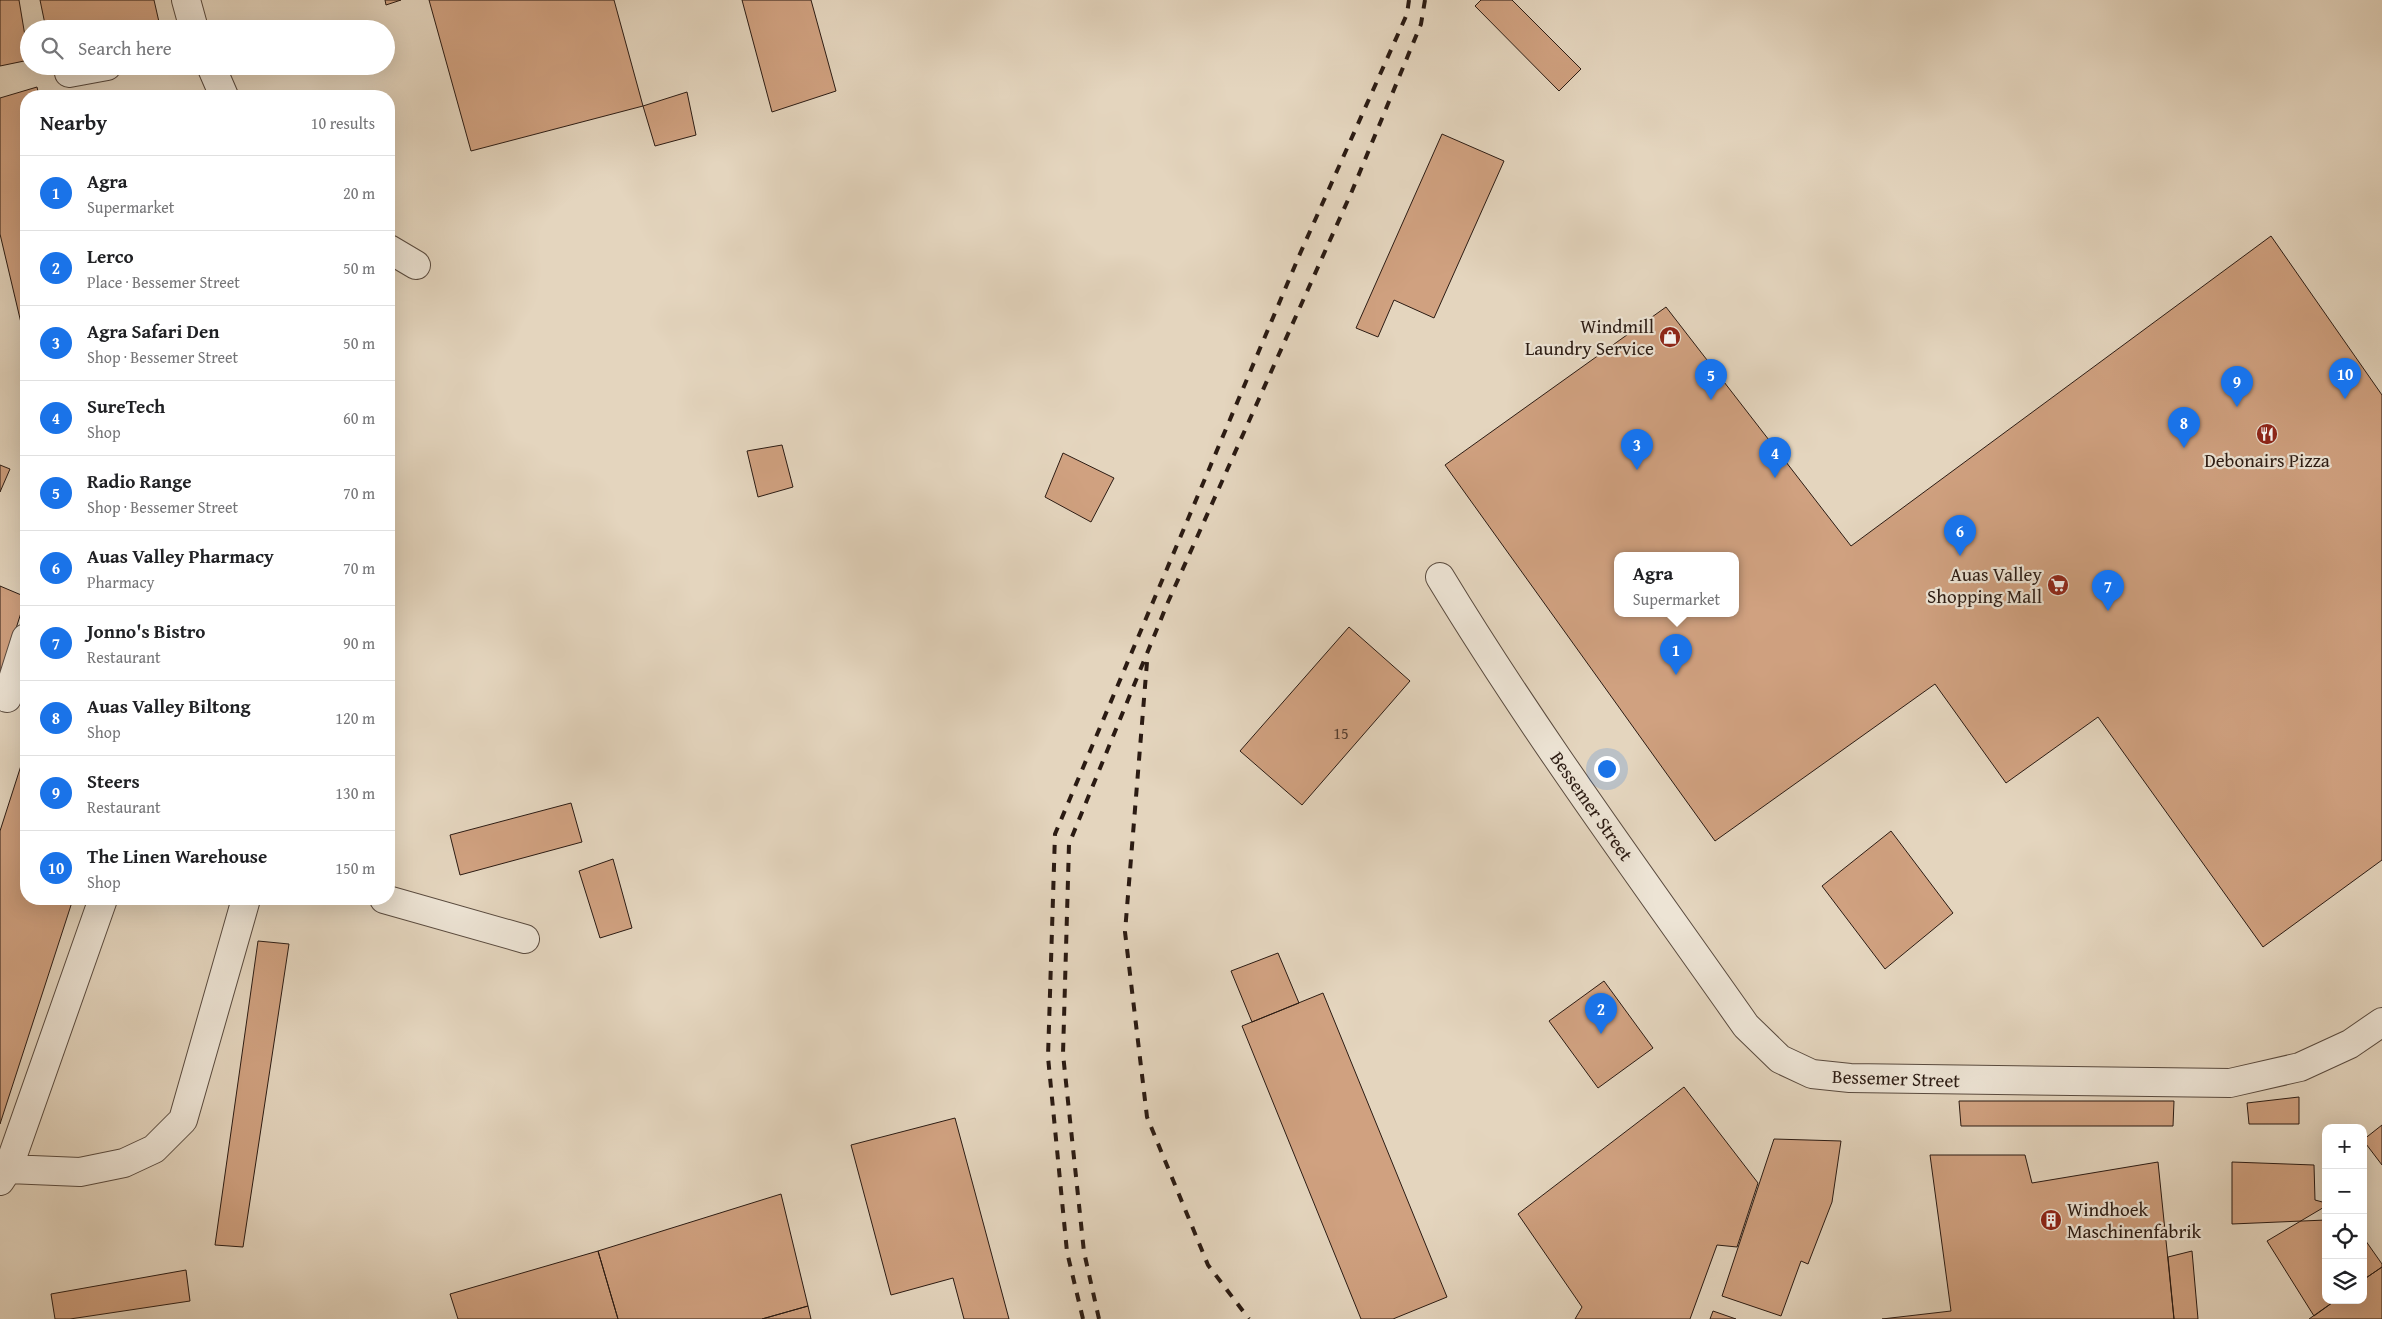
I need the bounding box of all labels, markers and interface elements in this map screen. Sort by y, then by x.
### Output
search box [20,20,395,75]
icon: search [38,34,66,62]
text: Search here [78,34,172,62]
text: Nearby [40,107,107,138]
text: 10 results [311,111,375,135]
text: Agra [87,167,127,195]
text: 1 [52,181,60,205]
text: 20 m [343,181,375,205]
text: Supermarket [87,195,174,219]
text: Lerco [87,242,134,270]
text: 2 [52,256,60,280]
text: 50 m [343,256,375,280]
text: Place · Bessemer Street [87,270,240,294]
place label: Windmill Laundry Service [1525,312,1654,362]
text: Agra Safari Den [87,317,219,345]
shop icon: Windmill Laundry Service [1658,325,1682,349]
text: 3 [52,331,60,355]
text: 50 m [343,331,375,355]
text: Shop · Bessemer Street [87,345,238,369]
pin: 10 [2329,358,2361,399]
pin: 5 [1695,359,1727,400]
pin: 9 [2221,366,2253,407]
text: SureTech [87,392,165,420]
text: 4 [52,406,60,430]
text: 60 m [343,406,375,430]
pin: 8 [2168,407,2200,448]
text: Shop [87,420,121,444]
restaurant icon: Debonairs Pizza [2255,422,2279,446]
pin: 3 [1621,429,1653,470]
pin: 4 [1759,437,1791,478]
place label: Debonairs Pizza [2204,446,2330,474]
text: Radio Range [87,467,192,495]
text: 5 [52,481,60,505]
text: 70 m [343,481,375,505]
text: Shop · Bessemer Street [87,495,238,519]
pin: 6 [1944,515,1976,556]
text: Auas Valley Pharmacy [87,542,274,570]
popup [1614,552,1739,617]
text: 6 [52,556,60,580]
text: 70 m [343,556,375,580]
text: Agra [1633,559,1673,587]
place label: Auas Valley Shopping Mall [1927,560,2043,610]
text: Pharmacy [87,570,154,594]
pin: 7 [2092,570,2124,611]
supermarket icon: Auas Valley Shopping Mall [2046,573,2070,597]
text: Supermarket [1633,587,1720,611]
text: Jonno's Bistro [87,617,205,645]
text: 7 [52,631,60,655]
text: 90 m [343,631,375,655]
pin: 1 [1660,634,1692,675]
text: Restaurant [87,645,161,669]
text: Auas Valley Biltong [87,692,251,720]
text: 8 [52,706,60,730]
text: 120 m [335,706,375,730]
text: Shop [87,720,121,744]
house number: 15 [1333,721,1349,745]
street label: Bessemer Street [1544,745,1640,867]
your location [1594,756,1620,782]
text: Steers [87,767,140,795]
text: 9 [52,781,60,805]
text: 130 m [335,781,375,805]
text: Restaurant [87,795,161,819]
text: The Linen Warehouse [87,842,267,870]
text: 10 [48,856,64,880]
text: 150 m [335,856,375,880]
text: Shop [87,870,121,894]
pin: 2 [1585,993,1617,1034]
street label: Bessemer Street [1831,1062,1961,1094]
map controls [2322,1124,2367,1304]
button: + [2322,1124,2367,1169]
button: − [2322,1169,2367,1214]
place label: Windhoek Maschinenfabrik [2067,1195,2202,1245]
building icon: Windhoek Maschinenfabrik [2039,1208,2063,1232]
button: locate [2322,1214,2367,1259]
button: layers [2322,1259,2367,1304]

